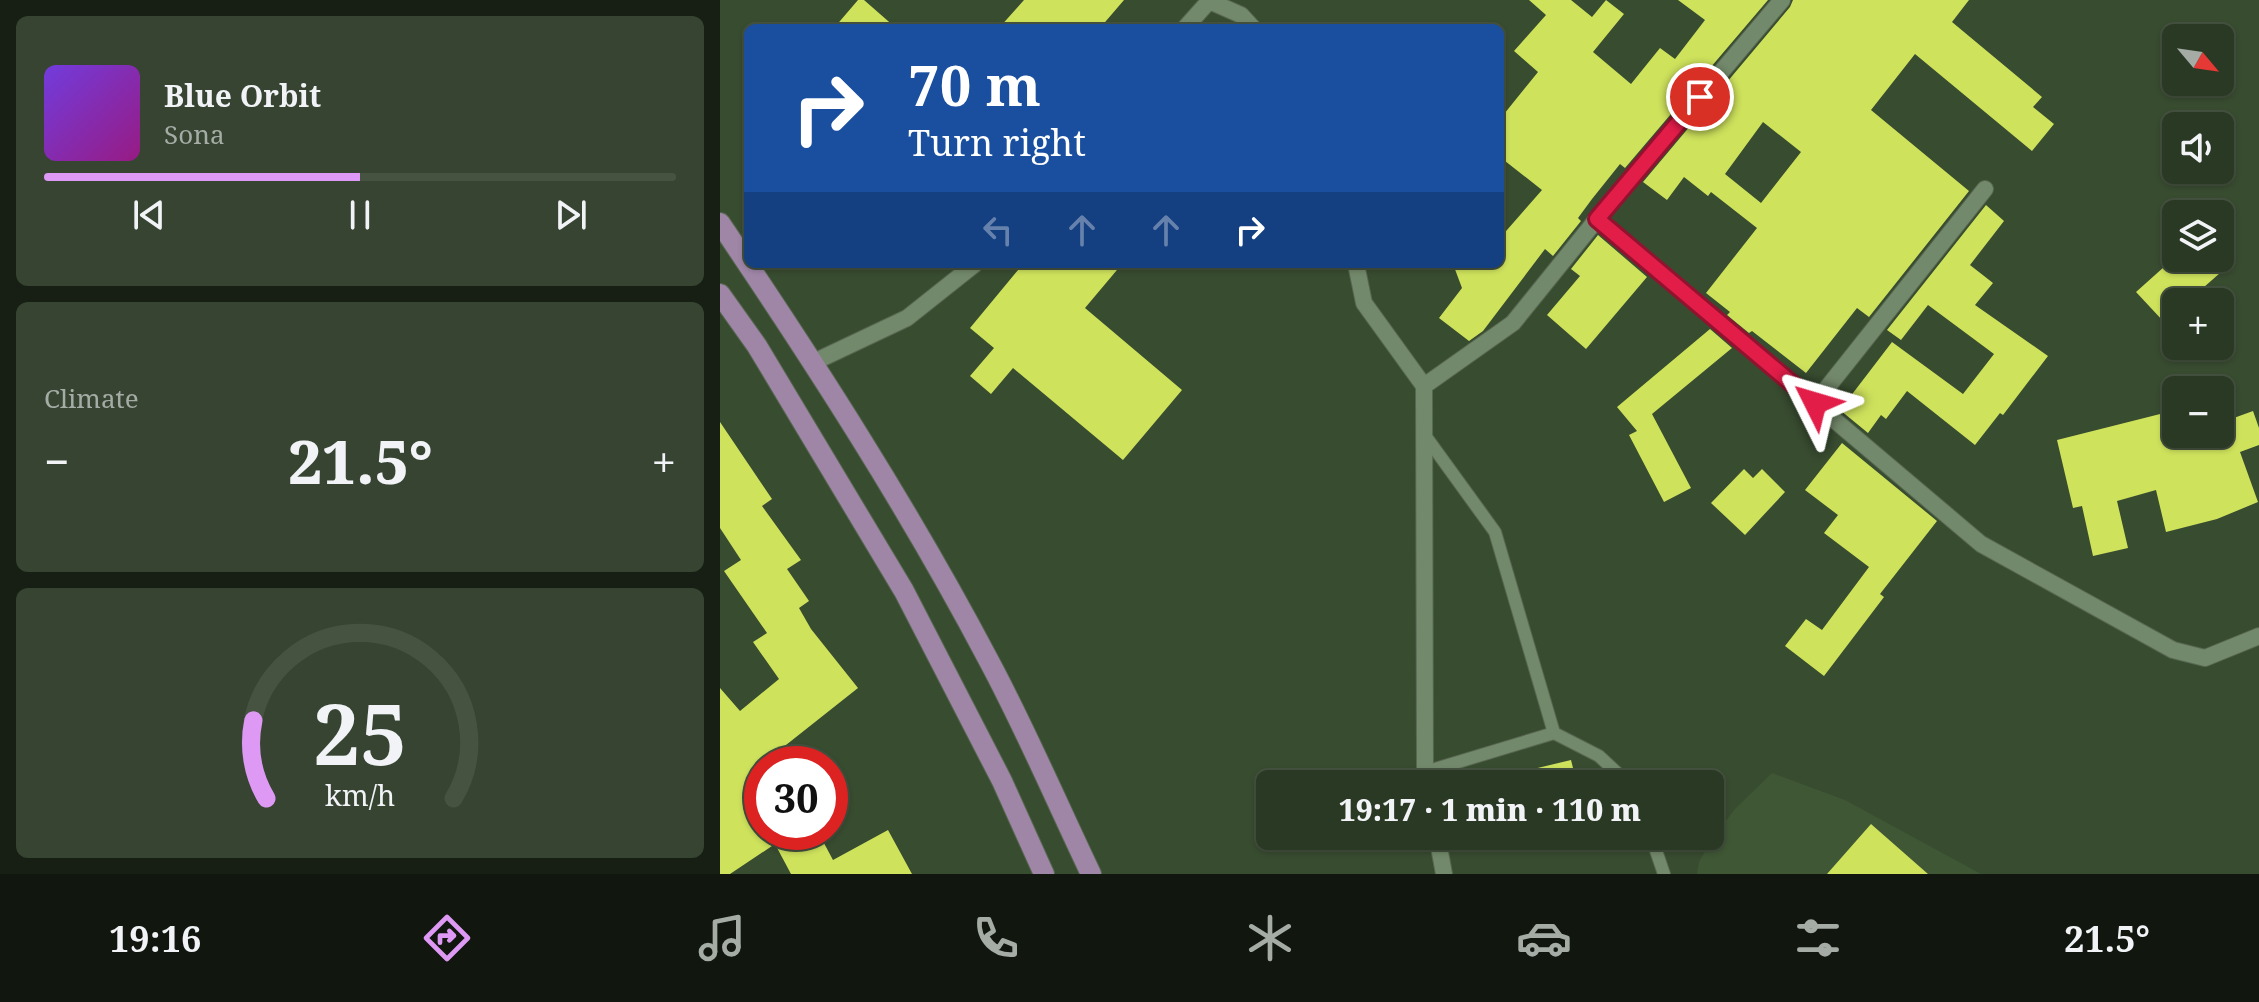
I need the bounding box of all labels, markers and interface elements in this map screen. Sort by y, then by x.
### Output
north arrow [2162,24,2234,96]
map controls [2162,24,2234,448]
text: 70 m [908,46,1041,122]
icon: right [776,56,880,160]
pin [1666,63,1734,131]
text: Blue Orbit [164,75,321,116]
icon: arrive [1678,75,1722,119]
button: sound [2162,112,2234,184]
text: Sona [164,116,225,152]
text: Turn right [908,118,1086,167]
icon: previous [127,193,171,237]
icon: pause [338,193,382,237]
icon: next [549,193,593,237]
button: layers [2162,200,2234,272]
icon: left [976,208,1020,252]
icon: ahead [1060,208,1104,252]
icon: ahead [1144,208,1188,252]
icon: right [1228,208,1272,252]
button: + [2162,288,2234,360]
position arrow [1773,361,1857,445]
button: − [2162,376,2234,448]
text: Climate [44,380,139,416]
text: 21.5° [288,420,433,502]
text: − [44,431,69,491]
text: + [651,431,676,491]
text: 25 [313,676,407,789]
speed limit sign: 30 [744,746,848,850]
text: km/h [325,775,395,814]
text: 19:17 · 1 min · 110 m [1339,789,1641,830]
icon: directions [419,910,475,966]
icon: music [694,910,750,966]
icon: phone [968,910,1024,966]
icon: climate [1242,910,1298,966]
icon: car [1516,910,1572,966]
icon: filters [1790,910,1846,966]
text: 19:16 [109,914,201,963]
text: 21.5° [2064,914,2150,963]

